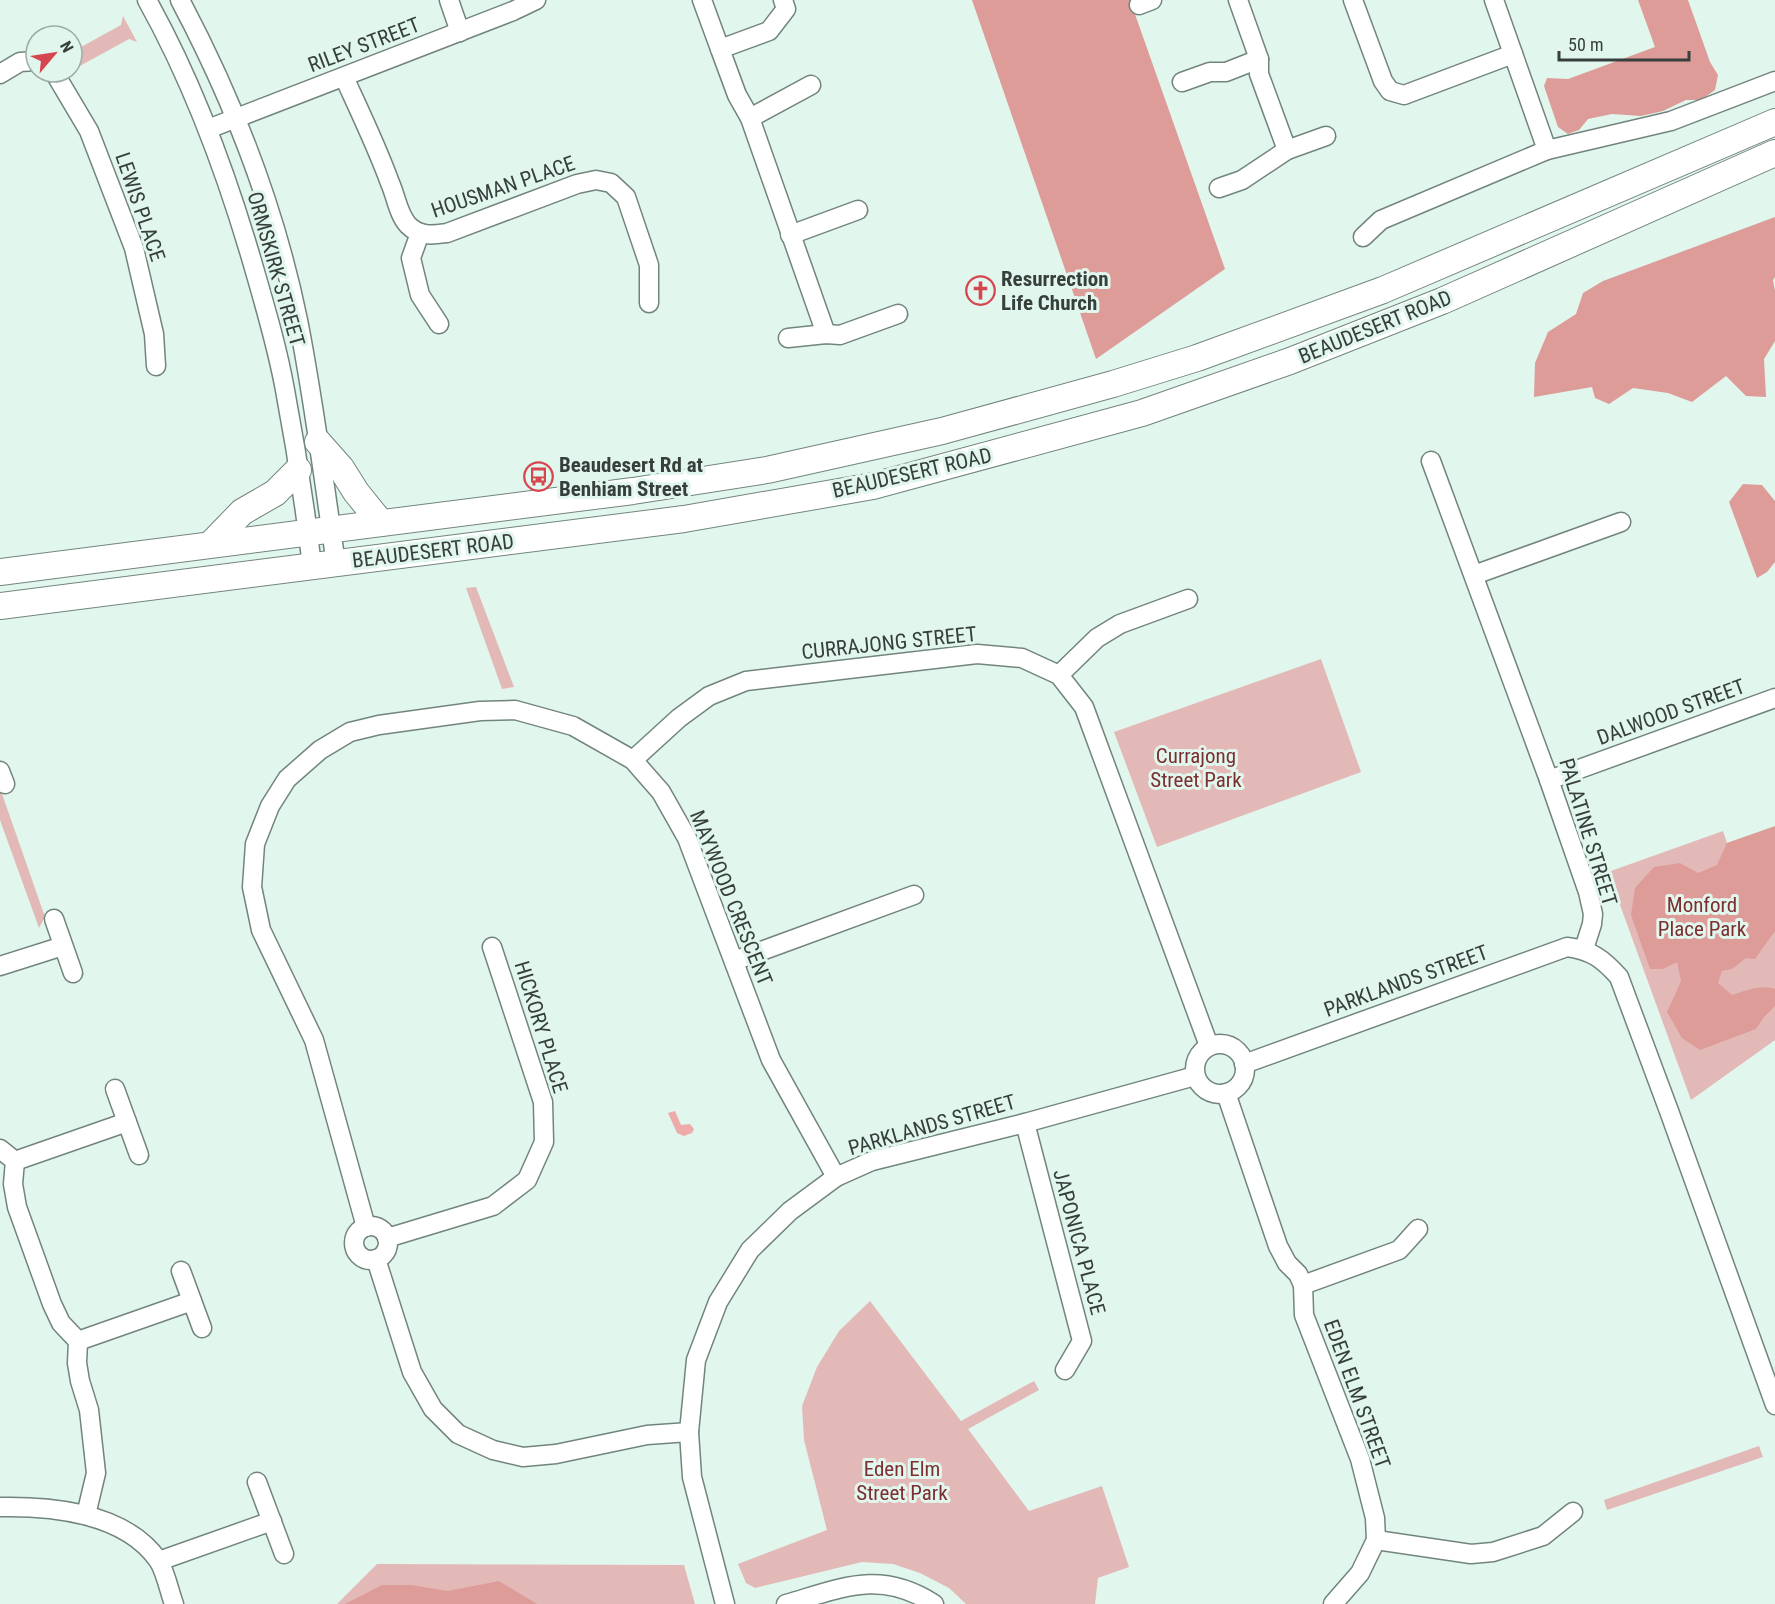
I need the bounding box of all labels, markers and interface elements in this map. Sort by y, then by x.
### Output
street label: RILEY STREET [305,13,423,77]
north arrow [24,24,84,84]
scale bar [1559,24,1690,62]
text: 50 m [1568,34,1603,55]
text: N [56,38,77,56]
street label: LEWIS PLACE [110,149,170,265]
street label: HOUSMAN PLACE [428,151,578,223]
street label: ORMSKIRK STREET [242,189,310,349]
place label: Resurrection Life Church [1001,267,1108,315]
church icon: Resurrection Life Church [964,275,996,307]
street label: BEAUDESERT ROAD [1295,285,1455,369]
street label: BEAUDESERT ROAD [830,443,994,503]
place label: Beaudesert Rd at Benhiam Street [559,453,703,501]
bus stop icon: Beaudesert Rd at Benhiam Street [522,461,554,493]
street label: BEAUDESERT ROAD [351,529,515,573]
street label: CURRAJONG STREET [800,622,978,664]
street label: DALWOOD STREET [1594,674,1748,750]
park label: Currajong Street Park [1150,744,1242,792]
street label: PALATINE STREET [1554,755,1622,909]
street label: MAYWOOD CRESCENT [685,807,777,989]
park label: Monford Place Park [1658,893,1747,941]
street label: PARKLANDS STREET [1321,940,1491,1022]
street label: HICKORY PLACE [510,958,572,1096]
street label: PARKLANDS STREET [846,1090,1018,1160]
street label: JAPONICA PLACE [1048,1167,1110,1317]
street label: EDEN ELM STREET [1319,1316,1395,1472]
park label: Eden Elm Street Park [856,1457,948,1505]

